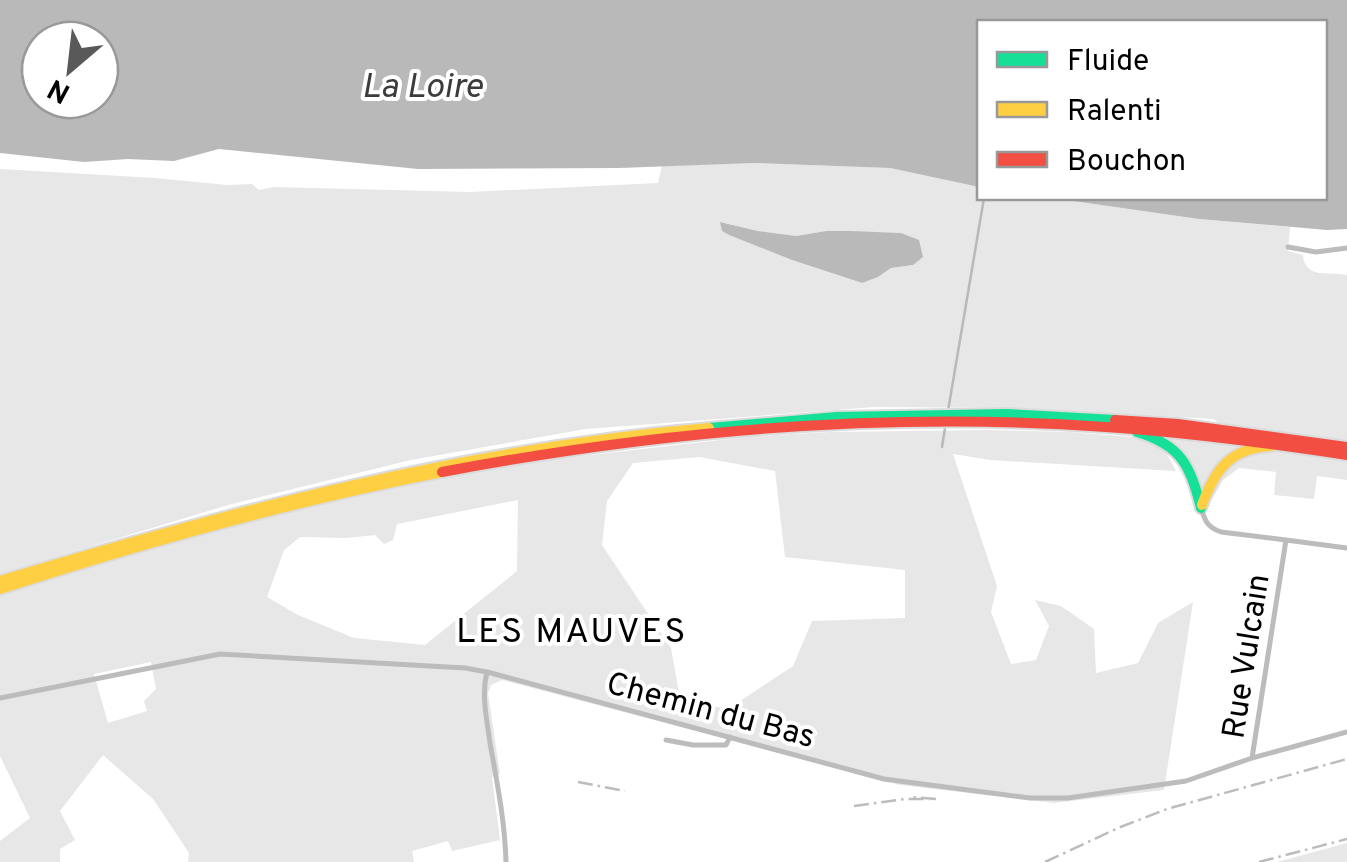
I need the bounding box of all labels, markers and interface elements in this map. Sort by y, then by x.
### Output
north arrow [20,20,120,120]
legend [977,20,1327,200]
text: Fluide [1067,44,1149,81]
water label: La Loire [361,66,484,110]
text: N [42,69,77,110]
text: Ralenti [1067,94,1162,131]
text: Bouchon [1067,144,1186,181]
street label: Rue Vulcain [1215,571,1281,742]
district label: LES MAUVES [456,611,688,655]
street label: Chemin du Bas [602,665,819,759]

